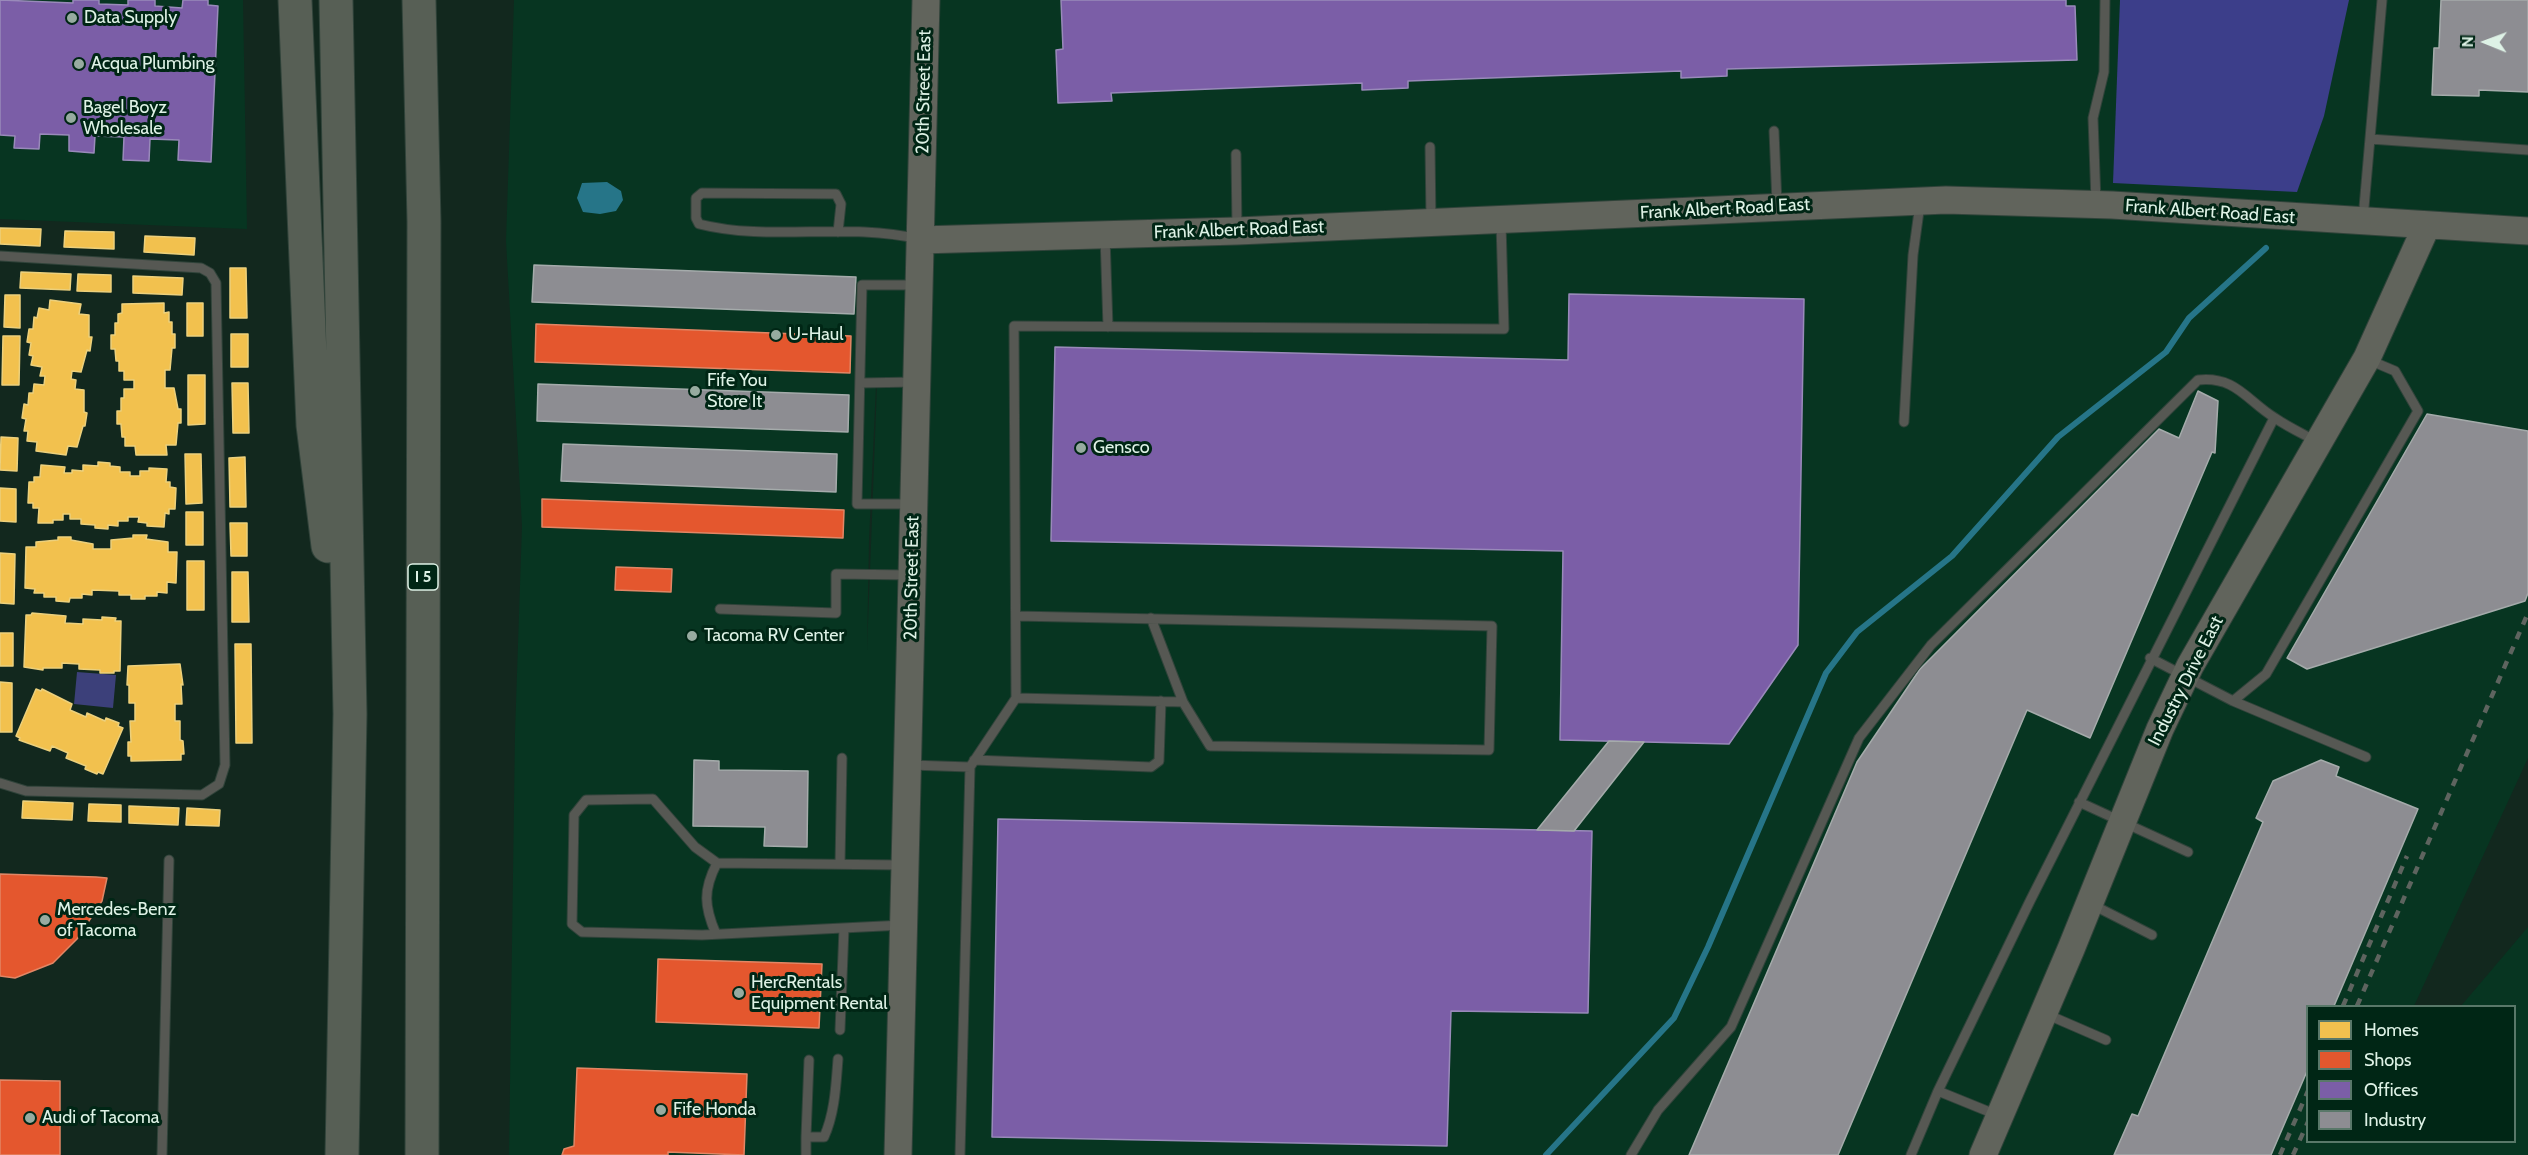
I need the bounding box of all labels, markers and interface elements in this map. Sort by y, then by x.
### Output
place label: Data Supply [84,7,177,29]
marker: Data Supply [65,11,79,25]
north arrow [2456,12,2516,72]
street label: 20th Street East [912,30,936,154]
text: N [2458,36,2477,47]
place label: Acqua Plumbing [91,53,215,75]
marker: Acqua Plumbing [72,57,86,71]
place label: Bagel Boyz Wholesale [83,97,167,140]
marker: Bagel Boyz Wholesale [64,111,78,125]
street label: Frank Albert Road East [1639,194,1811,224]
street label: Frank Albert Road East [2124,195,2296,229]
street label: Frank Albert Road East [1153,216,1325,244]
place label: U-Haul [788,324,844,346]
marker: U-Haul [769,328,783,342]
place label: Fife You Store It [707,370,767,412]
marker: Fife You Store It [688,384,702,398]
place label: Gensco [1093,437,1150,459]
marker: Gensco [1074,441,1088,455]
street label: 20th Street East [900,516,924,640]
road number: I 5 [408,564,438,590]
street label: Industry Drive East [2144,612,2228,750]
place label: Tacoma RV Center [704,625,844,647]
marker: Tacoma RV Center [685,629,699,643]
place label: Mercedes-Benz of Tacoma [57,899,176,942]
marker: Mercedes-Benz of Tacoma [38,913,52,927]
place label: HercRentals Equipment Rental [751,972,888,1014]
marker: HercRentals Equipment Rental [732,986,746,1000]
legend [2306,1005,2516,1143]
text: Homes [2364,1019,2419,1041]
text: Shops [2364,1049,2412,1071]
text: Offices [2364,1079,2418,1101]
place label: Fife Honda [673,1099,756,1121]
marker: Fife Honda [654,1103,668,1117]
place label: Audi of Tacoma [42,1107,159,1129]
text: Industry [2364,1109,2426,1131]
marker: Audi of Tacoma [23,1111,37,1125]

